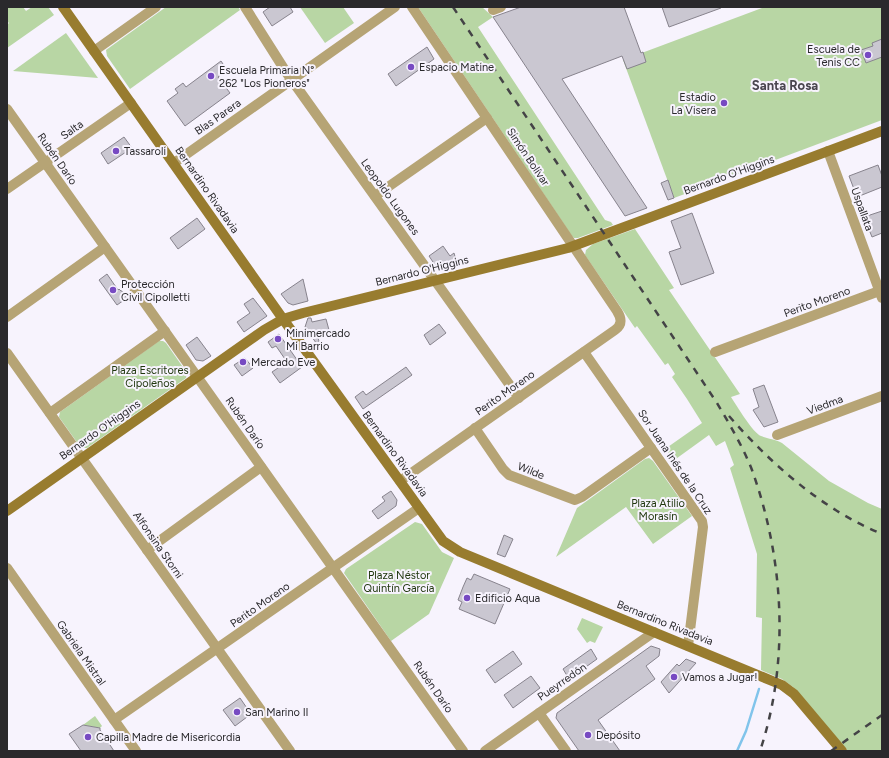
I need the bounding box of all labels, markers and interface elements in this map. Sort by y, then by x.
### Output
place label: Escuela de Tenis CC [807,43,860,69]
marker: Escuela de Tenis CC [863,50,873,60]
place label: Espacio Matine [419,61,494,74]
marker: Espacio Matine [406,62,416,72]
place label: Escuela Primaria N° 262 "Los Pioneros" [219,64,314,90]
marker: Escuela Primaria N° 262 "Los Pioneros" [206,71,216,81]
district label: Santa Rosa [752,78,818,93]
place label: Estadio La Visera [671,91,716,117]
street label: Blas Parera [192,96,244,138]
marker: Estadio La Visera [719,98,729,108]
street label: Salta [58,118,86,142]
street label: Simón Bolívar [504,126,552,189]
street label: Rubén Darío [34,131,80,187]
street label: Bernardino Rivadavia [172,144,242,236]
place label: Tassaroli [124,145,166,158]
marker: Tassaroli [111,146,121,156]
street label: Bernardo O'Higgins [682,153,776,197]
street label: Leopoldo Lugones [358,156,422,238]
street label: Uspallata [848,186,876,232]
street label: Bernardo O'Higgins [374,253,470,289]
place label: Protección Civil Cipolletti [121,278,190,304]
street label: Perito Moreno [782,284,852,320]
marker: Protección Civil Cipolletti [108,285,118,295]
place label: Minimercado Mi Barrio [286,327,350,353]
marker: Minimercado Mi Barrio [273,334,283,344]
place label: Mercado Eve [251,356,315,369]
marker: Mercado Eve [238,357,248,367]
park label: Plaza Escritores Cipoleños [111,364,189,390]
street label: Perito Moreno [473,368,537,418]
street label: Viedma [805,392,845,418]
street label: Rubén Darío [222,395,268,451]
street label: Bernardo O'Higgins [57,397,143,463]
street label: Sor Juana Inés de la Cruz [635,407,715,517]
street label: Bernardino Rivadavia [360,409,430,499]
street label: Wilde [516,460,546,482]
park label: Plaza Atilio Morasín [631,497,685,523]
street label: Alfonsina Storni [130,509,186,581]
park label: Plaza Néstor Quintín García [364,569,434,595]
street label: Perito Moreno [228,580,292,630]
place label: Edificio Aqua [475,592,540,605]
marker: Edificio Aqua [462,593,472,603]
street label: Bernardino Rivadavia [615,598,715,648]
street label: Gabriela Mistral [54,618,108,688]
street label: Rubén Darío [410,659,456,715]
street label: Pueyrredón [535,660,589,704]
place label: Vamos a Jugar! [682,671,758,684]
marker: Vamos a Jugar! [669,672,679,682]
place label: San Marino II [245,706,309,719]
marker: San Marino II [232,707,242,717]
place label: Depósito [596,729,641,742]
marker: Depósito [583,730,593,740]
place label: Capilla Madre de Misericordia [96,731,241,744]
marker: Capilla Madre de Misericordia [83,732,93,742]

